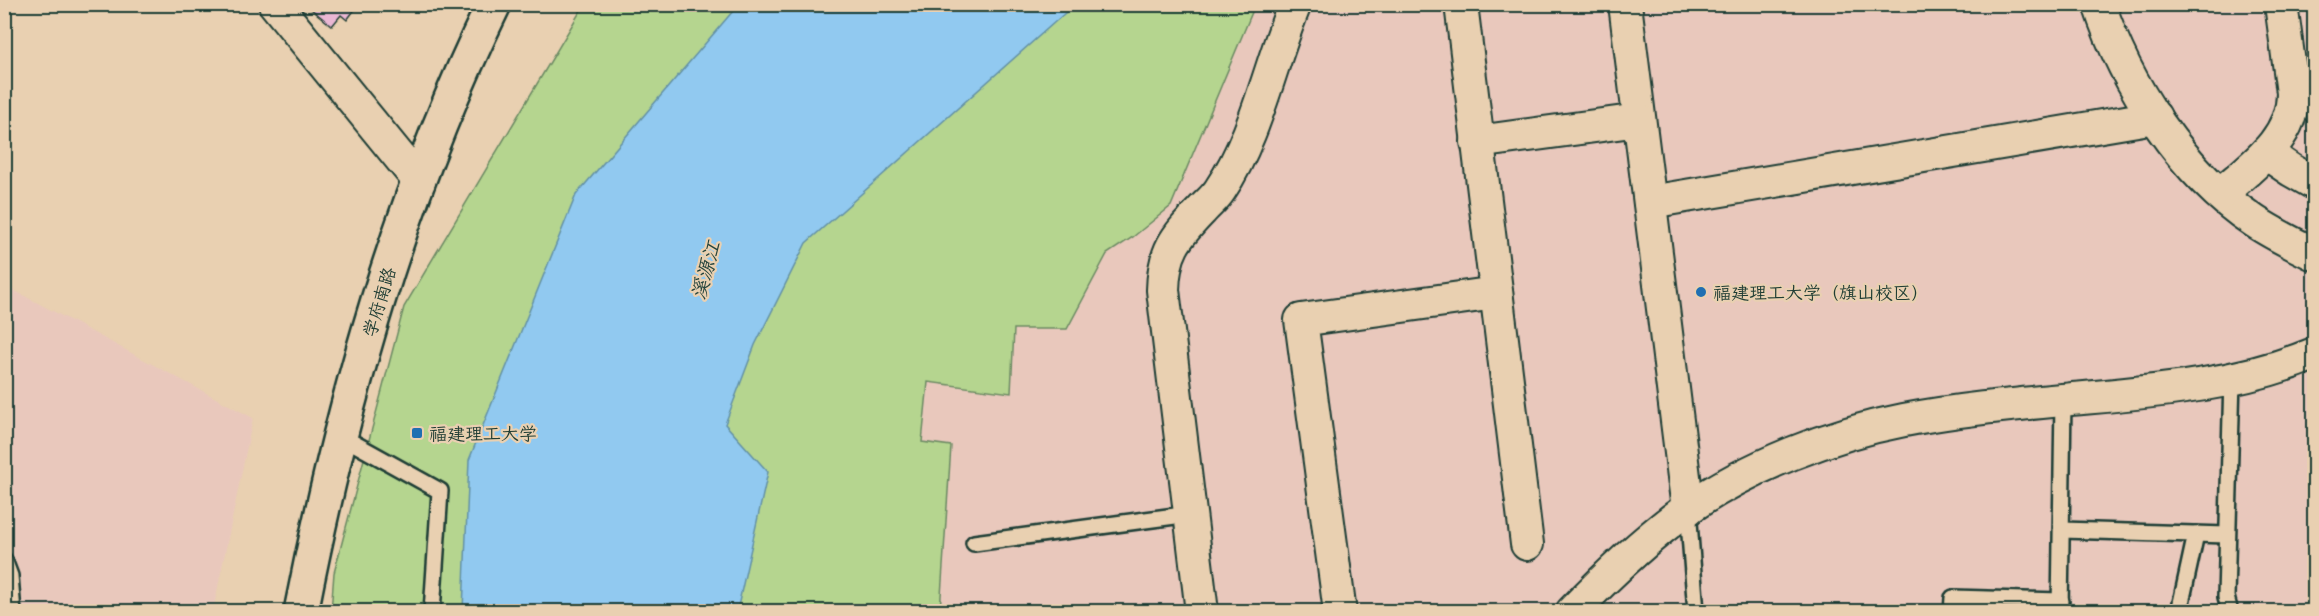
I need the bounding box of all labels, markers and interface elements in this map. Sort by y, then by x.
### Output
water label: 溪源江 [685,237,726,302]
street label: 学府南路 [357,264,401,340]
place label: 福建理工大学（旗山校区） [1713,281,1929,304]
marker: 福建理工大学（旗山校区） [1694,285,1708,299]
place label: 福建理工大学 [429,422,537,445]
marker: 福建理工大学 [410,426,424,440]

